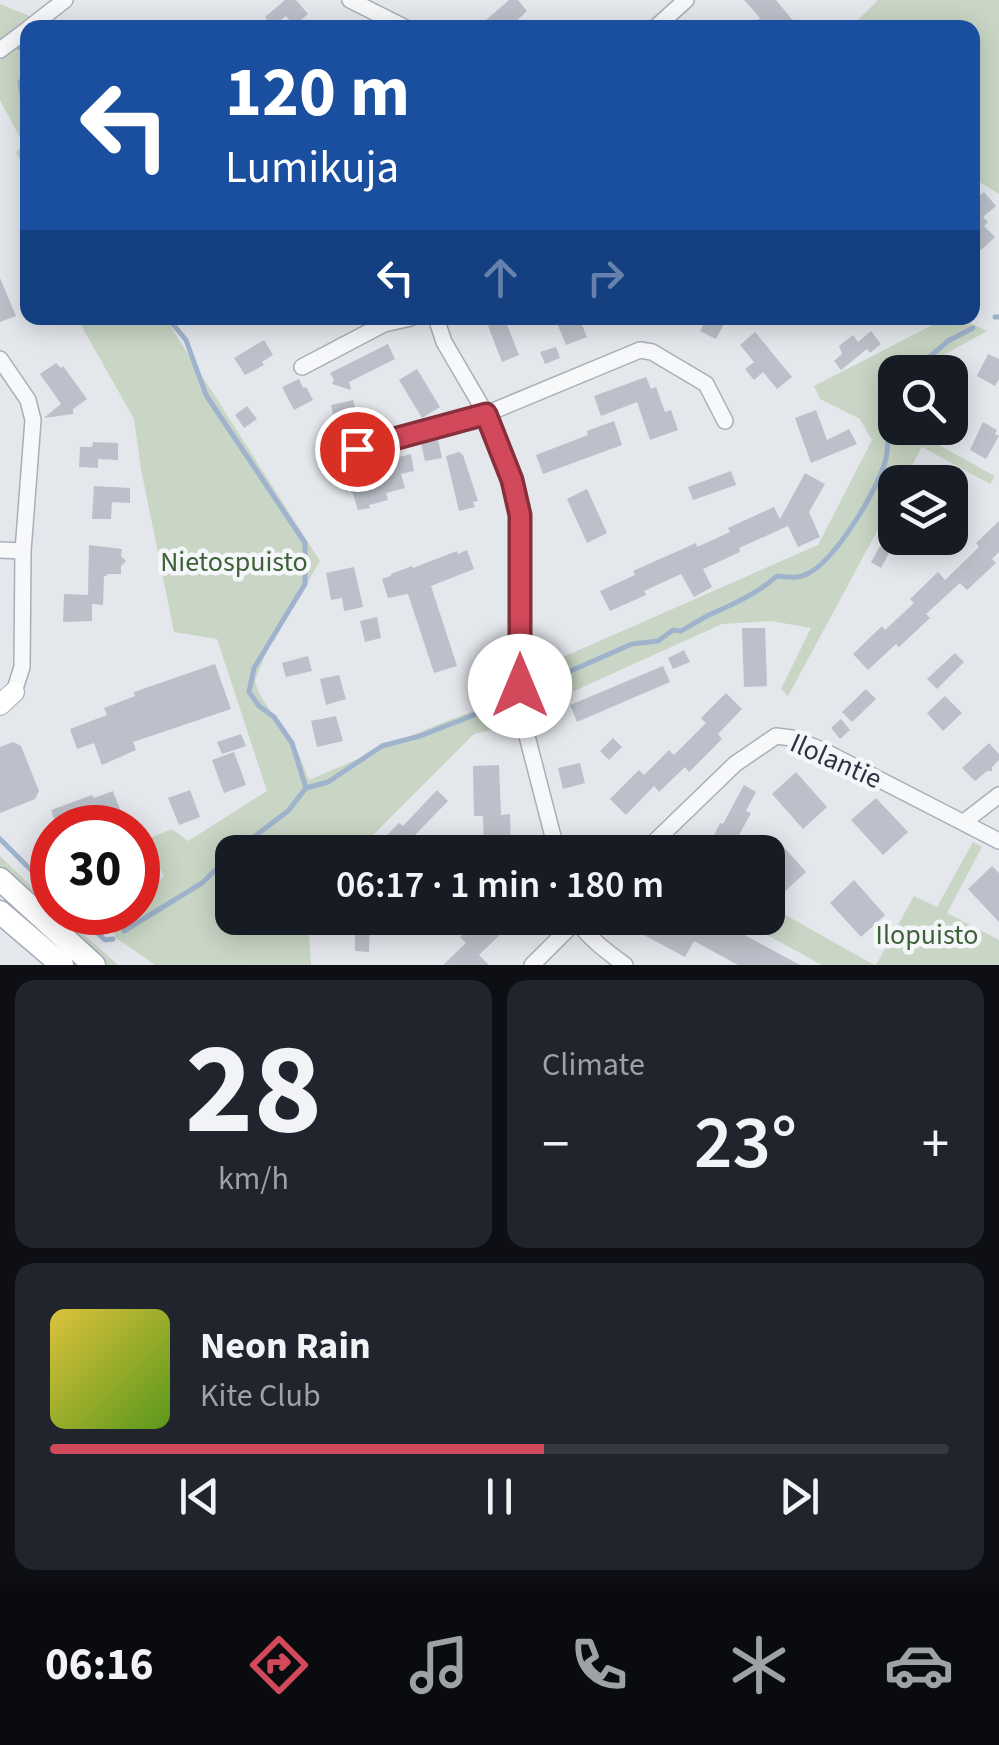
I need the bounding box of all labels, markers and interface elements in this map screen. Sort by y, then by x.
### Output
text: 120 m [225,43,410,143]
icon: left [60,60,190,190]
text: Lumikuja [225,136,399,200]
icon: left [368,250,423,305]
icon: ahead [473,250,528,305]
icon: right [578,250,633,305]
map controls [878,355,968,555]
button: search [878,355,968,445]
pin [315,407,400,492]
icon: arrive [330,422,385,477]
button: layers [878,465,968,555]
park label: Nietospuisto [160,542,308,582]
position arrow [468,634,572,738]
street label: Ilolantie [784,723,888,799]
speed limit sign: 30 [30,805,160,935]
text: 06:17 · 1 min · 180 m [336,858,664,912]
park label: Ilopuisto [876,915,978,955]
text: 28 [185,998,322,1183]
text: Climate [542,1042,645,1088]
text: 23° [694,1090,797,1197]
text: − [542,1106,569,1184]
text: + [922,1106,949,1184]
text: km/h [218,1156,289,1202]
text: Neon Rain [200,1319,371,1373]
text: Kite Club [200,1373,321,1419]
icon: previous [172,1469,227,1524]
icon: pause [472,1469,527,1524]
icon: next [772,1469,827,1524]
icon: directions [244,1630,314,1700]
icon: music [404,1630,474,1700]
icon: phone [564,1630,634,1700]
icon: climate [724,1630,794,1700]
icon: car [884,1630,954,1700]
text: 06:16 [45,1633,154,1697]

